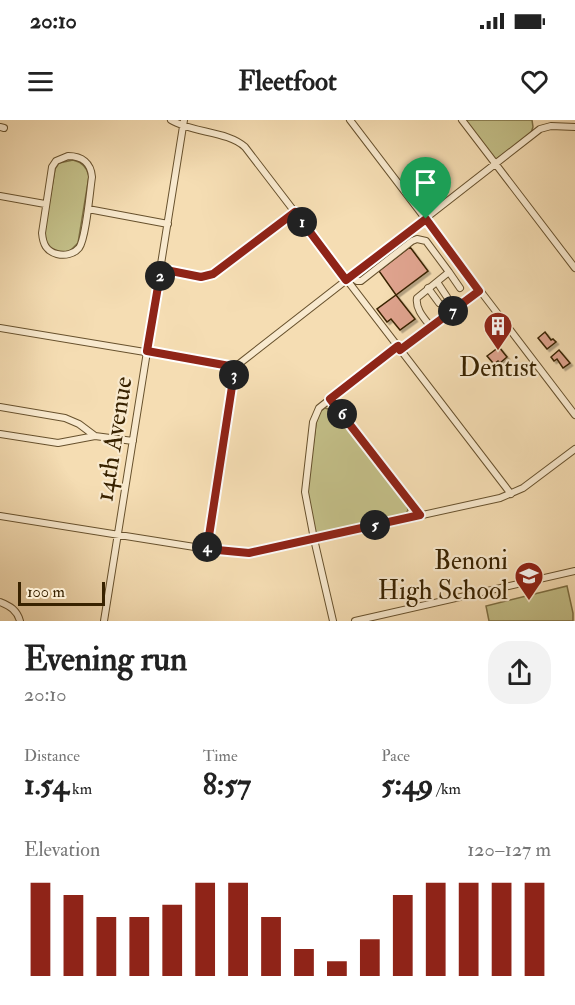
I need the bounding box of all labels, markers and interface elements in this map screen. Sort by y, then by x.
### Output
text: 20:10 [30,7,77,35]
icon: menu [24,65,57,98]
text: Fleetfoot [238,65,337,98]
icon: heart [518,65,551,98]
pin [400,157,451,219]
icon: arrive [409,166,442,199]
pin: 1 [287,207,317,237]
text: 1 [299,212,305,232]
pin: 2 [145,261,175,291]
text: 2 [156,266,164,286]
pin: 7 [438,296,468,326]
text: 7 [449,301,457,321]
building icon: Dentist [482,310,514,352]
place label: Dentist [459,352,537,384]
pin: 3 [219,360,249,390]
text: 3 [231,365,237,385]
street label: 14th Avenue [88,374,140,504]
pin: 6 [327,399,357,429]
text: 6 [338,404,346,424]
pin: 5 [360,510,390,540]
text: 5 [371,515,379,535]
pin: 4 [192,532,222,562]
text: 4 [203,537,211,557]
place label: Benoni High School [378,545,508,607]
school or university icon: Benoni High School [513,560,545,602]
scale bar [18,579,105,606]
text: 100 m [27,582,65,602]
text: Evening run [24,639,187,680]
button: share [488,641,551,704]
text: 20:10 [24,682,67,707]
text: Distance [24,746,80,766]
text: Time [203,746,238,766]
text: Pace [381,746,410,766]
text: 1.54 [24,766,69,803]
text: 8:57 [203,766,251,803]
text: 5:49 [381,766,433,803]
text: km [69,779,92,799]
text: /km [433,779,461,799]
text: Elevation [24,837,100,862]
text: 120–127 m [467,837,551,862]

